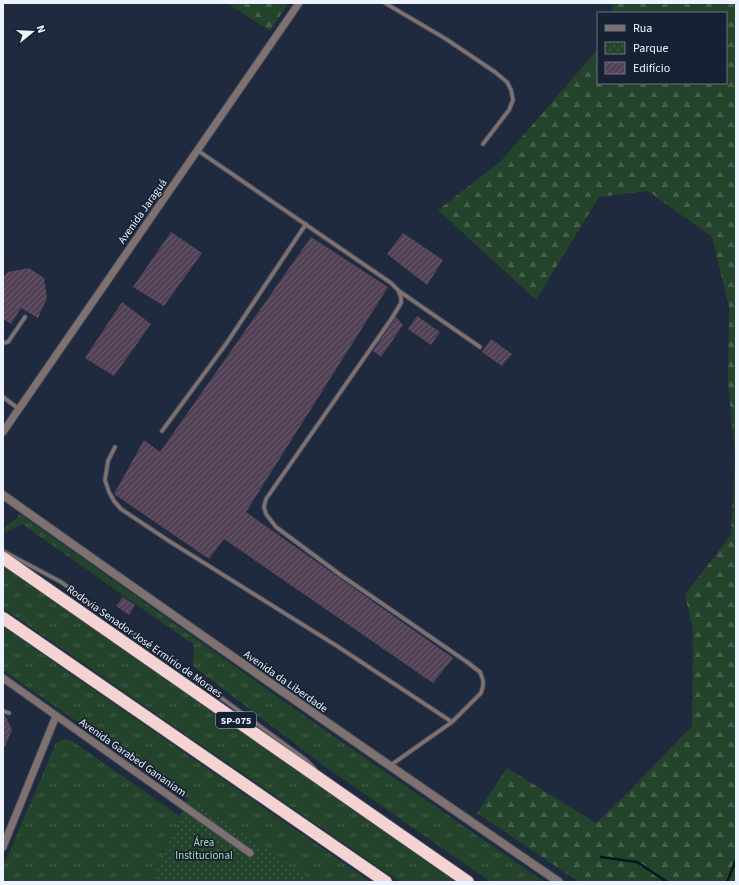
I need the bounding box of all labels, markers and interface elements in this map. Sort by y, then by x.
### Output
north arrow [12,12,52,52]
legend [597,12,727,84]
text: Rua [633,20,652,37]
text: N [33,23,49,35]
text: Parque [633,40,669,57]
text: Edifício [633,60,670,77]
street label: Avenida Jaraguá [114,176,170,247]
street label: Rodovia Senador José Ermírio de Moraes [64,582,226,701]
street label: Avenida da Liberdade [241,647,331,716]
road number: SP-075 [216,712,256,728]
street label: Avenida Garabed Gananiam [76,715,189,800]
park label: Área Institucional [175,835,233,863]

